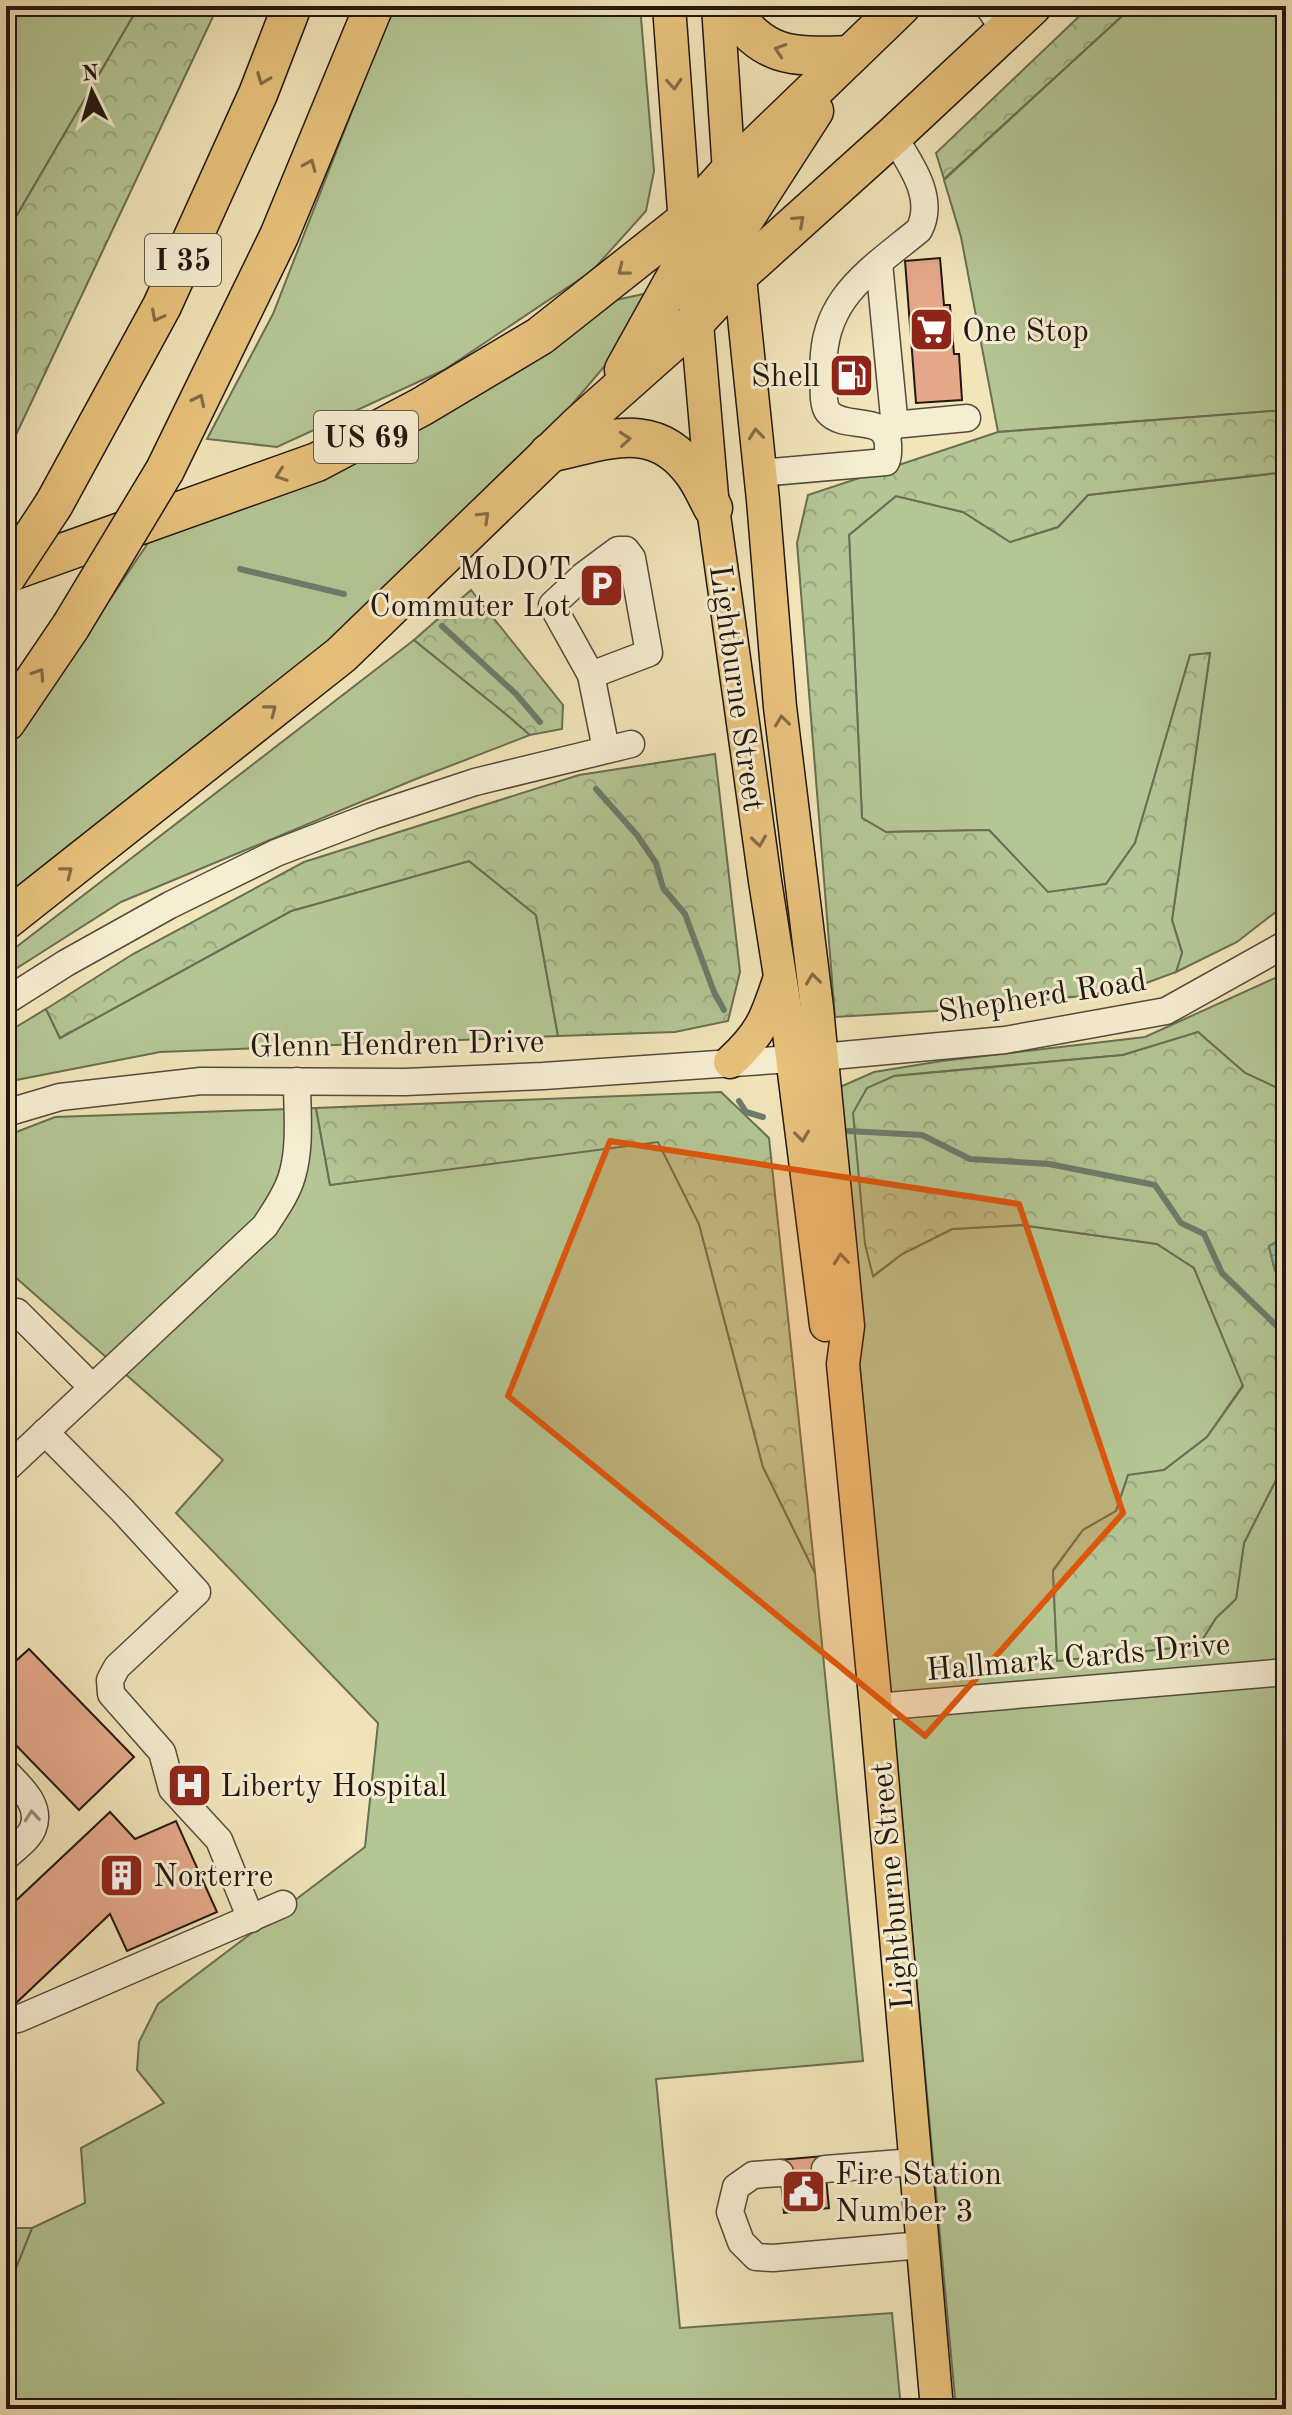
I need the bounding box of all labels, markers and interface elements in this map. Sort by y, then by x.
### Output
one-way arrow [774,44,788,60]
north arrow [52,52,132,132]
text: N [81,62,100,86]
one-way arrow [257,71,273,85]
one-way arrow [665,78,682,91]
one-way arrow [300,159,316,173]
one-way arrow [789,216,804,230]
road number: I 35 [145,234,221,286]
one-way arrow [618,260,632,275]
supermarket icon: One Stop [907,306,955,354]
one-way arrow [151,307,166,322]
place label: One Stop [962,317,1089,349]
fuel station icon: Shell [827,351,875,399]
place label: Shell [751,362,820,394]
one-way arrow [189,393,205,408]
road number: US 69 [314,411,418,463]
one-way arrow [748,427,765,440]
one-way arrow [619,430,632,447]
one-way arrow [275,465,289,482]
one-way arrow [475,511,489,526]
place label: MoDOT Commuter Lot [369,555,571,624]
parking icon: MoDOT Commuter Lot [578,562,626,610]
street label: Lightburne Street [702,563,768,814]
one-way arrow [29,669,44,683]
one-way arrow [262,706,277,720]
one-way arrow [773,714,790,727]
one-way arrow [750,834,767,848]
one-way arrow [58,867,72,882]
street label: Shepherd Road [936,966,1149,1030]
one-way arrow [805,972,822,985]
street label: Glenn Hendren Drive [249,1027,545,1065]
one-way arrow [793,1129,810,1143]
one-way arrow [833,1252,850,1265]
street label: Hallmark Cards Drive [925,1630,1232,1688]
hospital icon: Liberty Hospital [165,1761,213,1809]
street label: Lightburne Street [867,1761,921,2011]
place label: Liberty Hospital [220,1772,447,1804]
one-way arrow [24,1809,41,1822]
building icon: Norterre [98,1851,146,1899]
place label: Norterre [153,1862,274,1894]
place label: Fire Station Number 3 [835,2160,1002,2229]
public building icon: Fire Station Number 3 [780,2167,828,2215]

